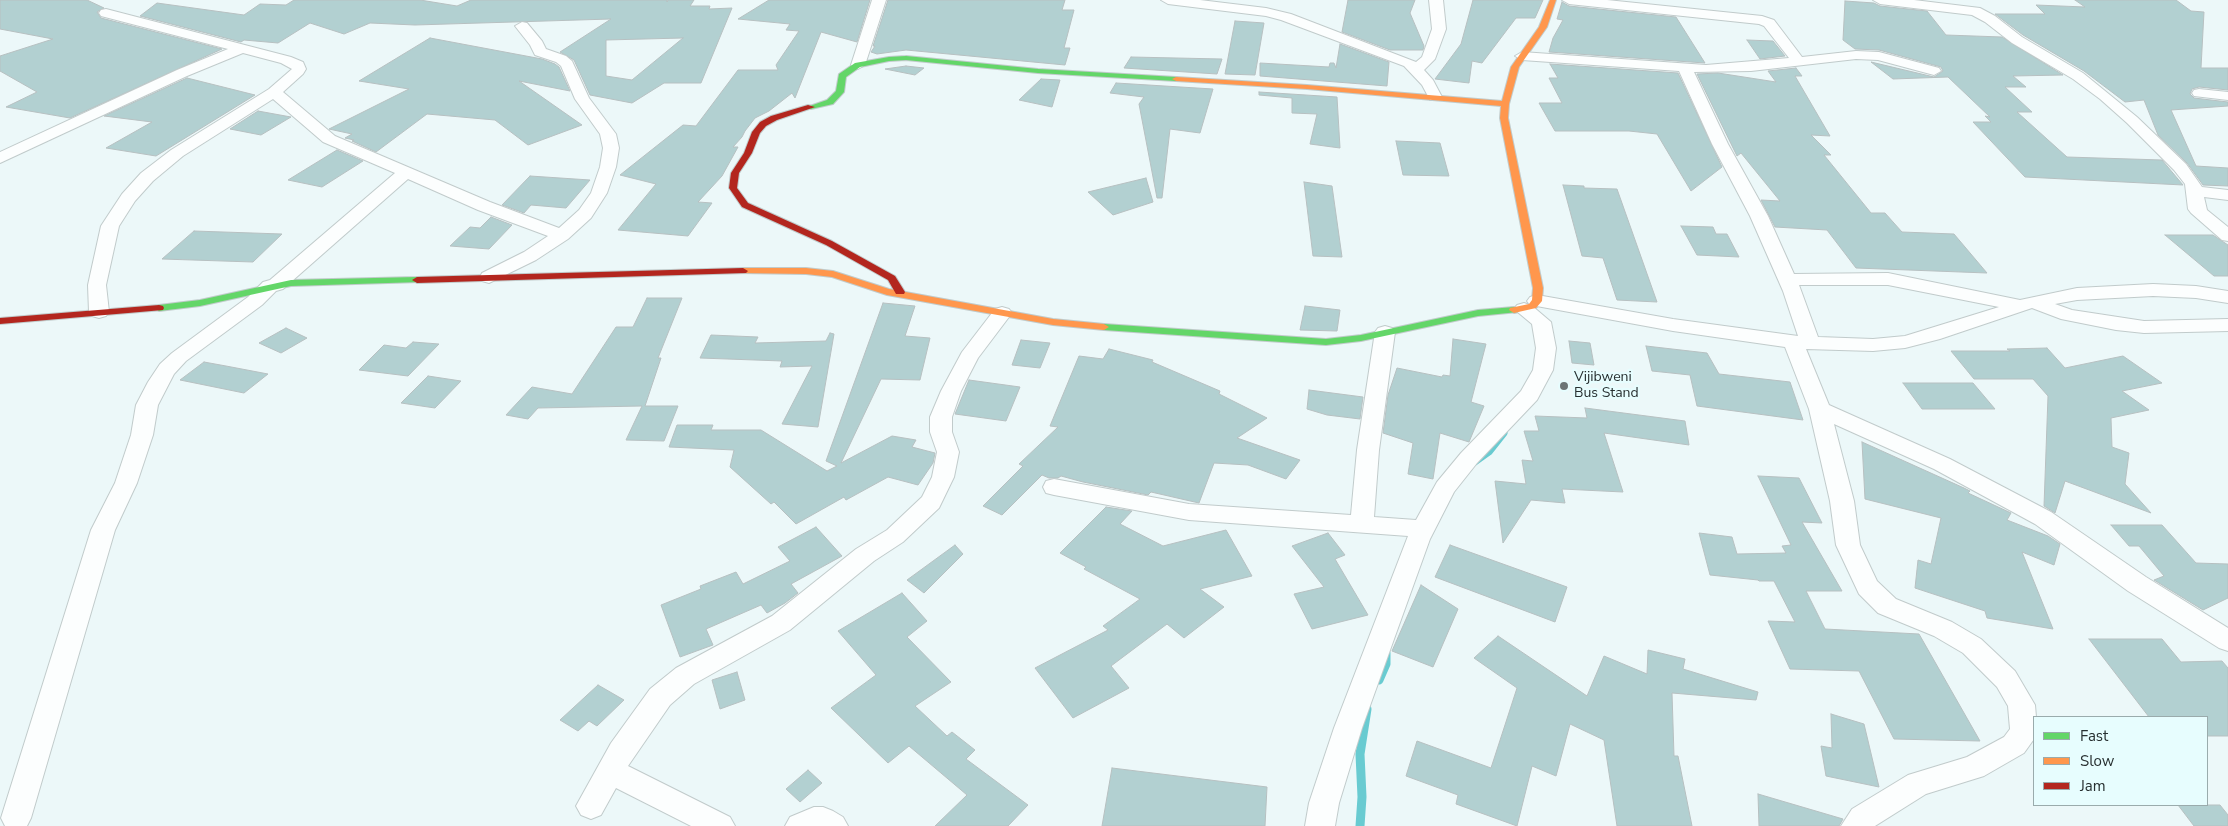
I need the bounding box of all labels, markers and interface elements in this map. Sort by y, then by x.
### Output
place label: Vijibweni Bus Stand [1574,370,1639,402]
marker: Vijibweni Bus Stand [1558,380,1570,392]
legend [2033,716,2208,806]
text: Fast [2080,726,2108,746]
text: Slow [2080,751,2114,771]
text: Jam [2080,776,2106,796]

